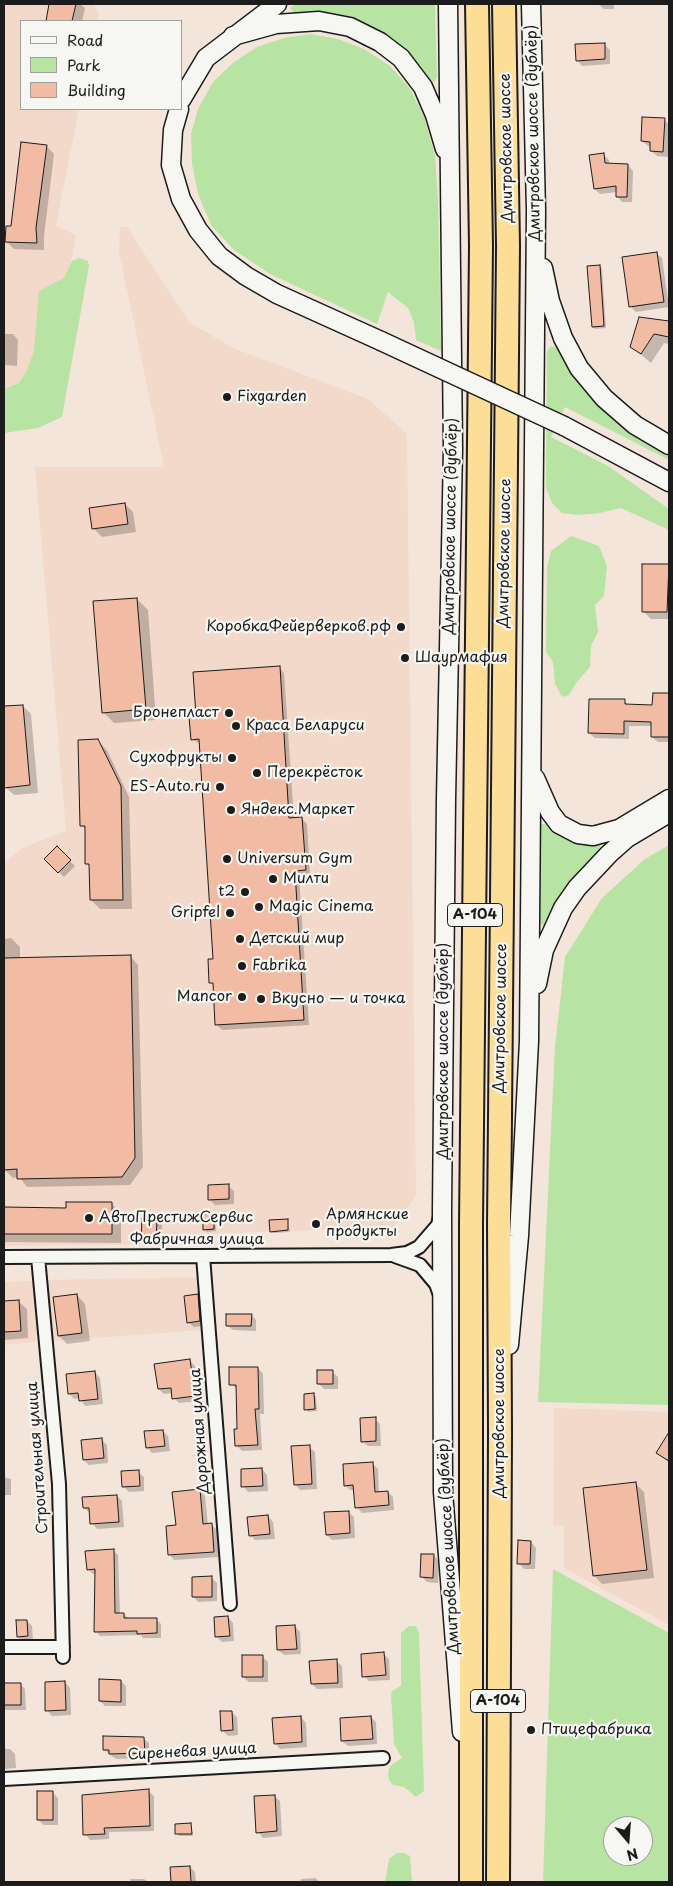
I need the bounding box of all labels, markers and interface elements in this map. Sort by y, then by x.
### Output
legend [20,20,182,110]
street label: Дмитровское шоссе (дублёр) [523,25,545,241]
text: Road [67,28,103,51]
text: Park [67,53,101,76]
street label: Дмитровское шоссе [497,73,517,223]
text: Building [67,78,126,101]
place label: Fixgarden [237,388,307,406]
marker: Fixgarden [221,391,233,403]
street label: Дмитровское шоссе (дублёр) [440,418,462,634]
street label: Дмитровское шоссе [495,478,515,628]
place label: КоробкаФейерверков.рф [206,618,391,636]
marker: КоробкаФейерверков.рф [395,621,407,633]
place label: Шаурмафия [415,649,508,667]
marker: Шаурмафия [399,652,411,664]
place label: Бронепласт [133,704,219,722]
marker: Бронепласт [223,707,235,719]
place label: Краса Беларуси [246,717,365,735]
marker: Краса Беларуси [230,720,242,732]
place label: Сухофрукты [129,749,222,767]
marker: Сухофрукты [226,752,238,764]
place label: Перекрёсток [267,764,363,782]
marker: Перекрёсток [251,767,263,779]
place label: ES-Auto.ru [130,778,210,796]
marker: ES-Auto.ru [214,781,226,793]
place label: Яндекс.Маркет [241,801,354,819]
marker: Яндекс.Маркет [225,804,237,816]
place label: Universum Gym [237,850,353,868]
marker: Universum Gym [221,853,233,865]
place label: Милти [283,870,329,888]
marker: Милти [267,873,279,885]
place label: t2 [218,883,235,901]
marker: t2 [239,886,251,898]
place label: Magic Cinema [269,898,373,916]
marker: Magic Cinema [253,901,265,913]
place label: Gripfel [171,904,220,922]
road number: А-104 [448,904,502,926]
marker: Gripfel [224,907,236,919]
place label: Детский мир [250,930,344,948]
marker: Детский мир [234,933,246,945]
street label: Дмитровское шоссе (дублёр) [435,943,453,1159]
street label: Дмитровское шоссе [491,943,511,1093]
place label: Fabrika [252,957,307,975]
marker: Fabrika [236,960,248,972]
place label: Mancor [177,988,232,1006]
place label: Вкусно — и точка [271,990,405,1008]
marker: Mancor [236,991,248,1003]
marker: Вкусно — и точка [255,993,267,1005]
place label: Армянские продукты [326,1206,409,1241]
place label: АвтоПрестижСервис [99,1209,253,1227]
marker: АвтоПрестижСервис [83,1212,95,1224]
marker: Армянские продукты [310,1218,322,1230]
street label: Фабричная улица [130,1231,264,1249]
street label: Дмитровское шоссе [491,1348,509,1498]
street label: Дорожная улица [187,1368,213,1494]
street label: Строительная улица [24,1381,52,1535]
street label: Дмитровское шоссе (дублёр) [434,1437,464,1655]
road number: А-104 [470,1690,526,1712]
place label: Птицефабрика [541,1721,652,1739]
marker: Птицефабрика [525,1724,537,1736]
street label: Сиреневая улица [127,1740,257,1764]
north arrow [603,1816,653,1866]
text: N [624,1843,641,1866]

